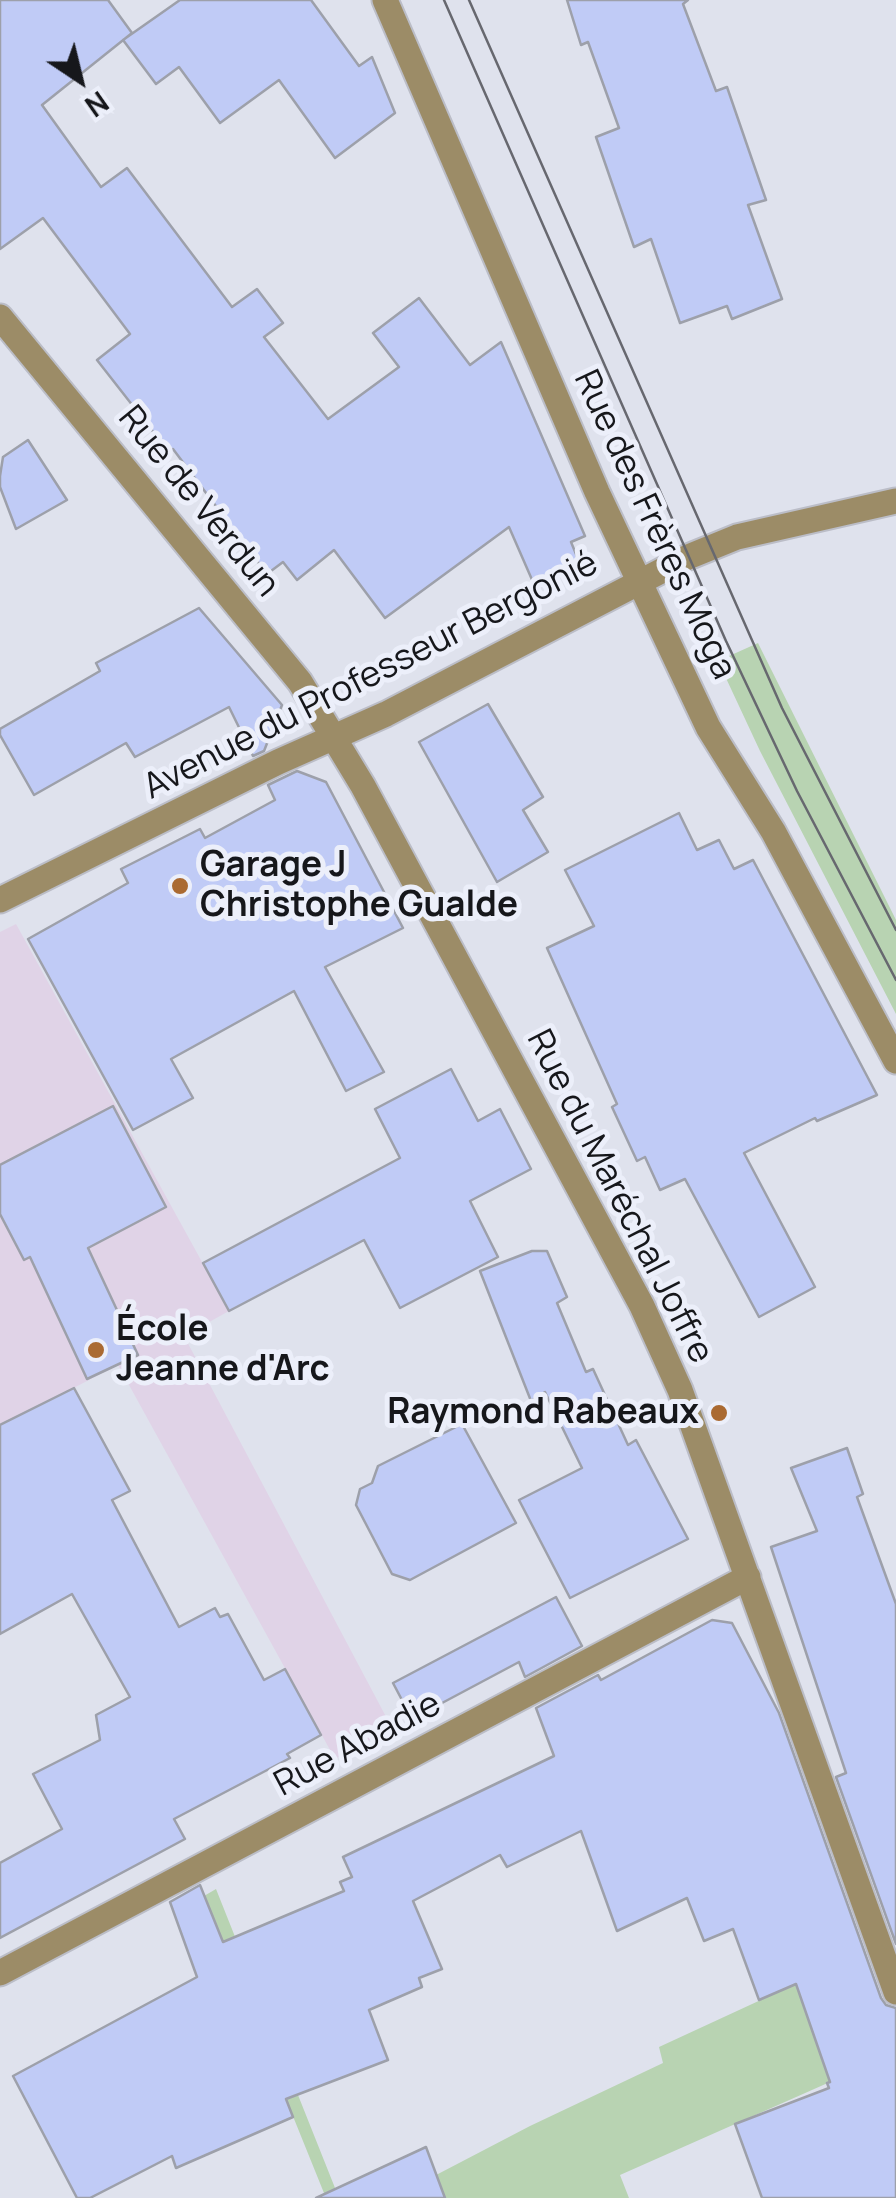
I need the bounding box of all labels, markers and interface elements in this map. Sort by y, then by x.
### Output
north arrow [30,30,130,130]
text: N [78,83,116,126]
street label: Rue des Frères Moga [564,364,744,686]
street label: Rue de Verdun [108,398,288,606]
street label: Avenue du Professeur Bergonié [137,543,605,809]
place label: Garage J Christophe Gualde [200,845,518,927]
marker: Garage J Christophe Gualde [169,875,191,897]
street label: Rue du Maréchal Joffre [517,1023,721,1371]
place label: École Jeanne d'Arc [116,1309,330,1391]
marker: École Jeanne d'Arc [85,1339,107,1361]
place label: Raymond Rabeaux [387,1392,699,1434]
marker: Raymond Rabeaux [708,1402,730,1424]
street label: Rue Abadie [268,1684,448,1806]

